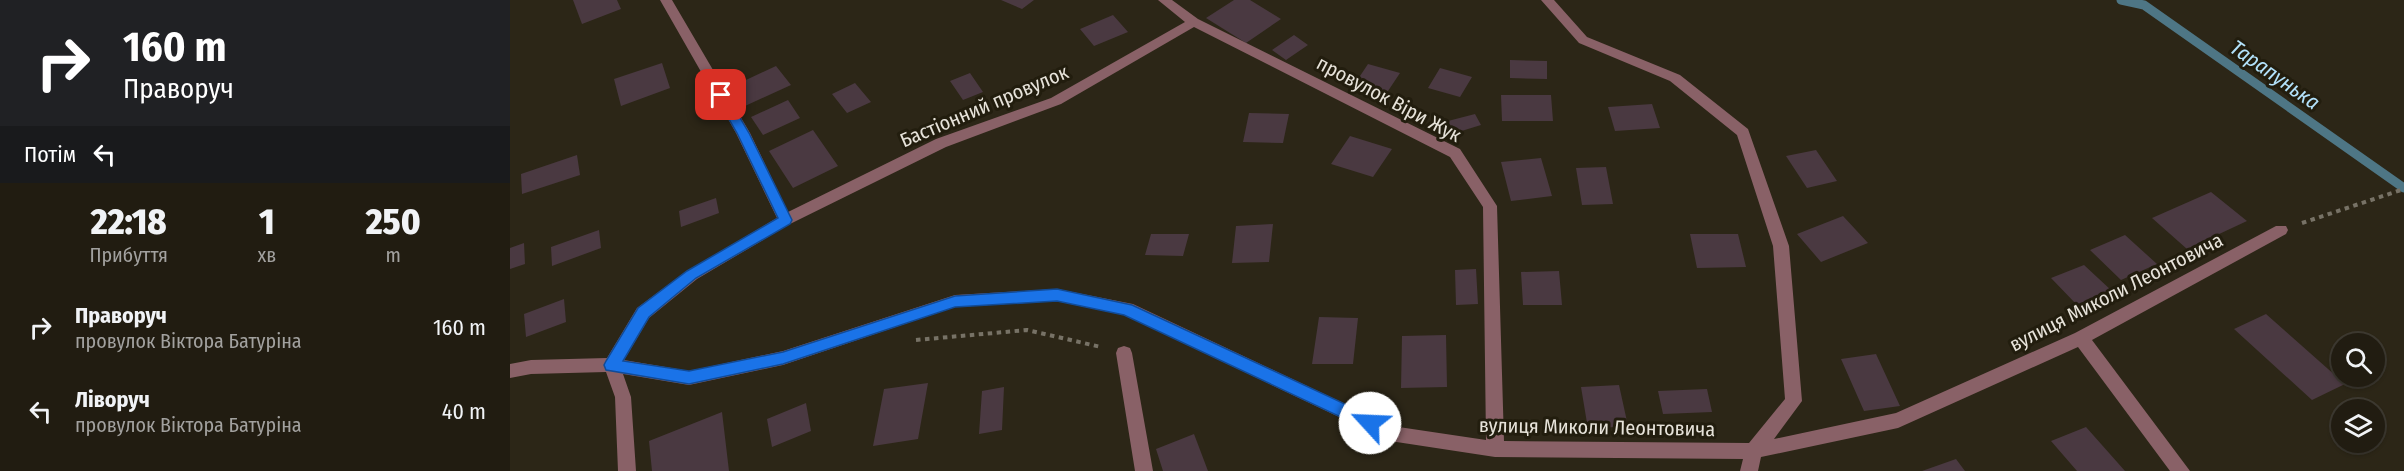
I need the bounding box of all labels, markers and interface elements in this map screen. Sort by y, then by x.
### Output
text: 160 m [123,22,226,72]
icon: right [24,24,102,102]
water label: Тарапунька [2225,35,2325,115]
street label: провулок Віри Жук [1313,51,1466,147]
street label: Бастіонний провулок [896,59,1072,152]
pin [695,69,746,120]
text: Праворуч [123,73,234,105]
icon: arrive [704,78,737,111]
icon: left [88,138,121,171]
text: Потім [24,141,76,168]
text: 22:18 [91,200,167,244]
text: 1 [259,200,275,244]
text: 250 [366,200,421,244]
street label: вулиця Миколи Леонтовича [2005,228,2227,356]
text: Прибуття [89,243,168,267]
text: хв [257,243,276,267]
text: m [385,243,401,267]
text: Праворуч [75,302,167,329]
icon: right [24,311,57,344]
text: 160 m [433,314,486,341]
text: провулок Віктора Батуріна [75,329,302,353]
map controls [2331,333,2385,453]
button: search [2331,333,2385,387]
text: Ліворуч [75,386,150,413]
position arrow [1338,391,1402,455]
icon: left [24,395,57,428]
text: 40 m [442,398,486,425]
button: layers [2331,399,2385,453]
text: провулок Віктора Батуріна [75,413,302,437]
street label: вулиця Миколи Леонтовича [1479,413,1715,441]

